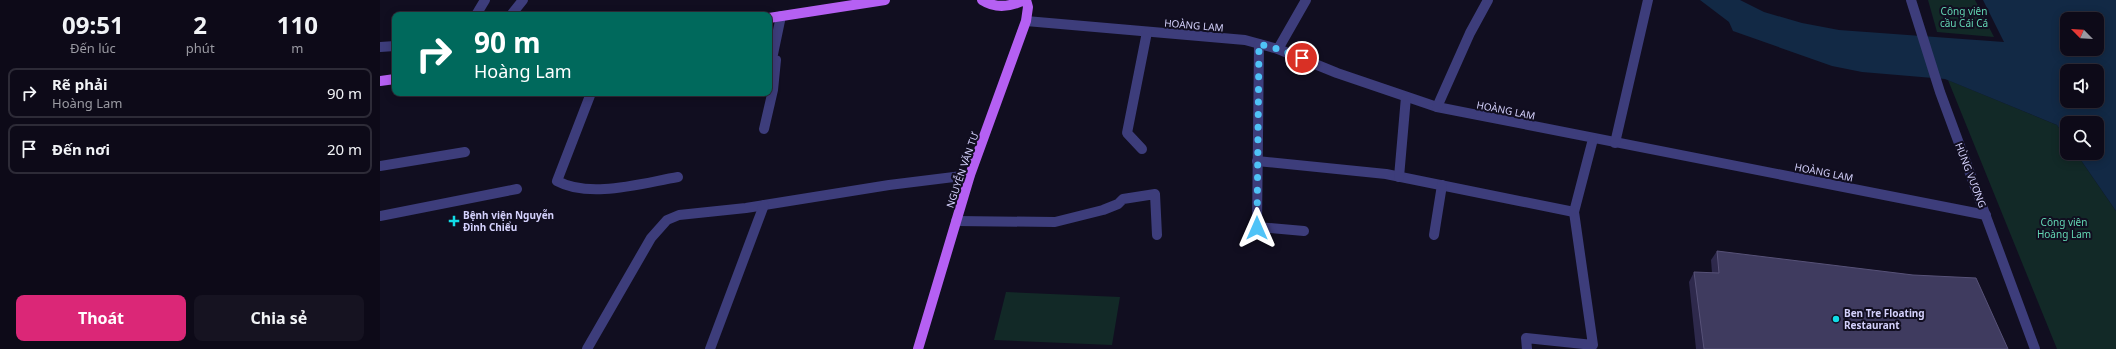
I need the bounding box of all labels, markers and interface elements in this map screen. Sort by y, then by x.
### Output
park label: Công viên cầu Cái Cá [1940,4,1988,30]
text: 09:51 [62,8,124,41]
text: 2 [193,8,207,41]
text: 110 [277,8,318,41]
north arrow [2060,12,2104,56]
map controls [2060,12,2104,160]
street label: HOÀNG LAM [1164,15,1224,35]
text: 90 m [474,23,541,61]
icon: right [408,28,460,80]
text: Đến lúc [70,39,116,57]
text: phút [186,39,215,57]
text: m [291,39,303,57]
pin [1285,41,1319,75]
icon: arrive [1291,47,1313,69]
text: Hoàng Lam [474,59,572,83]
button: sound [2060,64,2104,108]
text: Rẽ phải [52,74,107,94]
icon: right [18,82,40,104]
text: 90 m [327,83,362,103]
text: Hoàng Lam [52,94,122,112]
street label: HOÀNG LAM [1475,97,1537,123]
button: search [2060,116,2104,160]
street label: NGUYỄN VĂN TƯ [942,129,982,210]
icon: arrive [18,138,40,160]
text: Đến nơi [52,139,110,159]
text: 20 m [327,139,362,159]
street label: HÙNG VƯƠNG [1952,140,1990,210]
street label: HOÀNG LAM [1793,159,1855,185]
position arrow [1236,207,1278,249]
place label: Bệnh viện Nguyễn Đình Chiểu [463,208,554,234]
marker: Bệnh viện Nguyễn Đình Chiểu [448,215,460,227]
park label: Công viên Hoàng Lam [2037,215,2091,241]
button: Thoát [16,295,186,341]
button: Chia sẻ [194,295,364,341]
place label: Ben Tre Floating Restaurant [1844,306,1925,332]
marker: Ben Tre Floating Restaurant [1831,314,1841,324]

